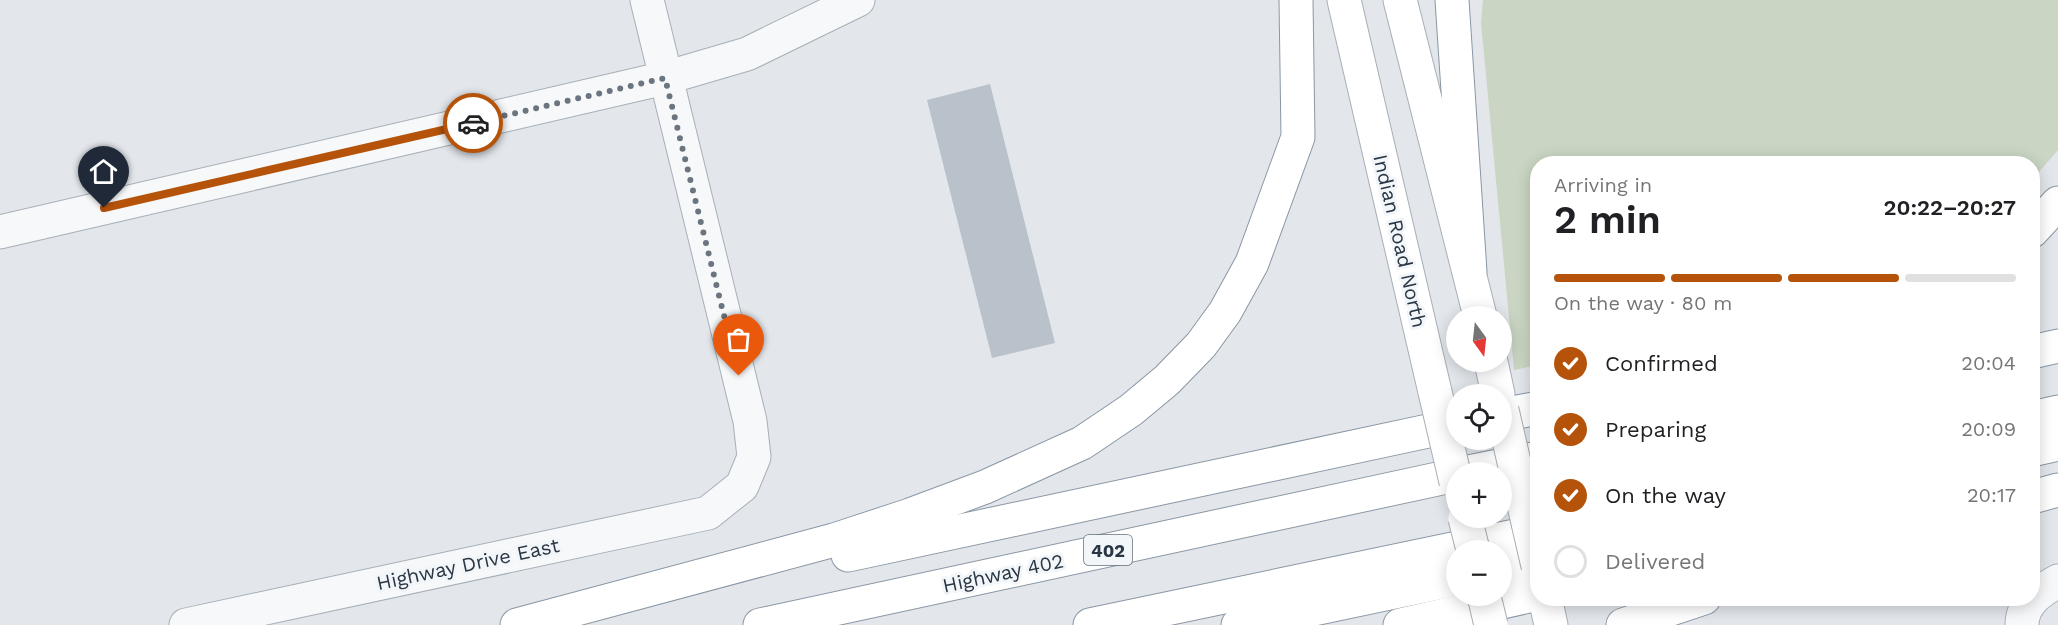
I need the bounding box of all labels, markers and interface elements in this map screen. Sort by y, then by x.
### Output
courier [443,93,503,153]
icon: car [457,107,490,140]
pin [78,146,129,208]
street label: Indian Road North [1368,152,1432,330]
icon: home [87,155,120,188]
text: Arriving in [1554,173,1652,197]
text: 20:22–20:27 [1883,195,2016,220]
text: 2 min [1554,197,1661,242]
text: On the way · 80 m [1554,291,1732,315]
north arrow [1446,306,1512,372]
map controls [1446,306,1512,606]
pin [713,314,764,376]
icon: bag [722,323,755,356]
icon: check [1554,347,1587,380]
text: Confirmed [1605,351,1718,376]
text: 20:04 [1961,351,2016,375]
button: locate [1446,384,1512,450]
icon: check [1554,413,1587,446]
text: Preparing [1605,417,1706,442]
text: 20:09 [1961,417,2016,441]
button: + [1446,462,1512,528]
icon: check [1554,479,1587,512]
text: On the way [1605,483,1726,508]
text: 20:17 [1967,483,2016,507]
street label: Highway Drive East [374,533,562,595]
road number: 402 [1084,535,1132,565]
button: − [1446,540,1512,606]
street label: Highway 402 [940,548,1066,598]
text: Delivered [1605,549,1705,574]

